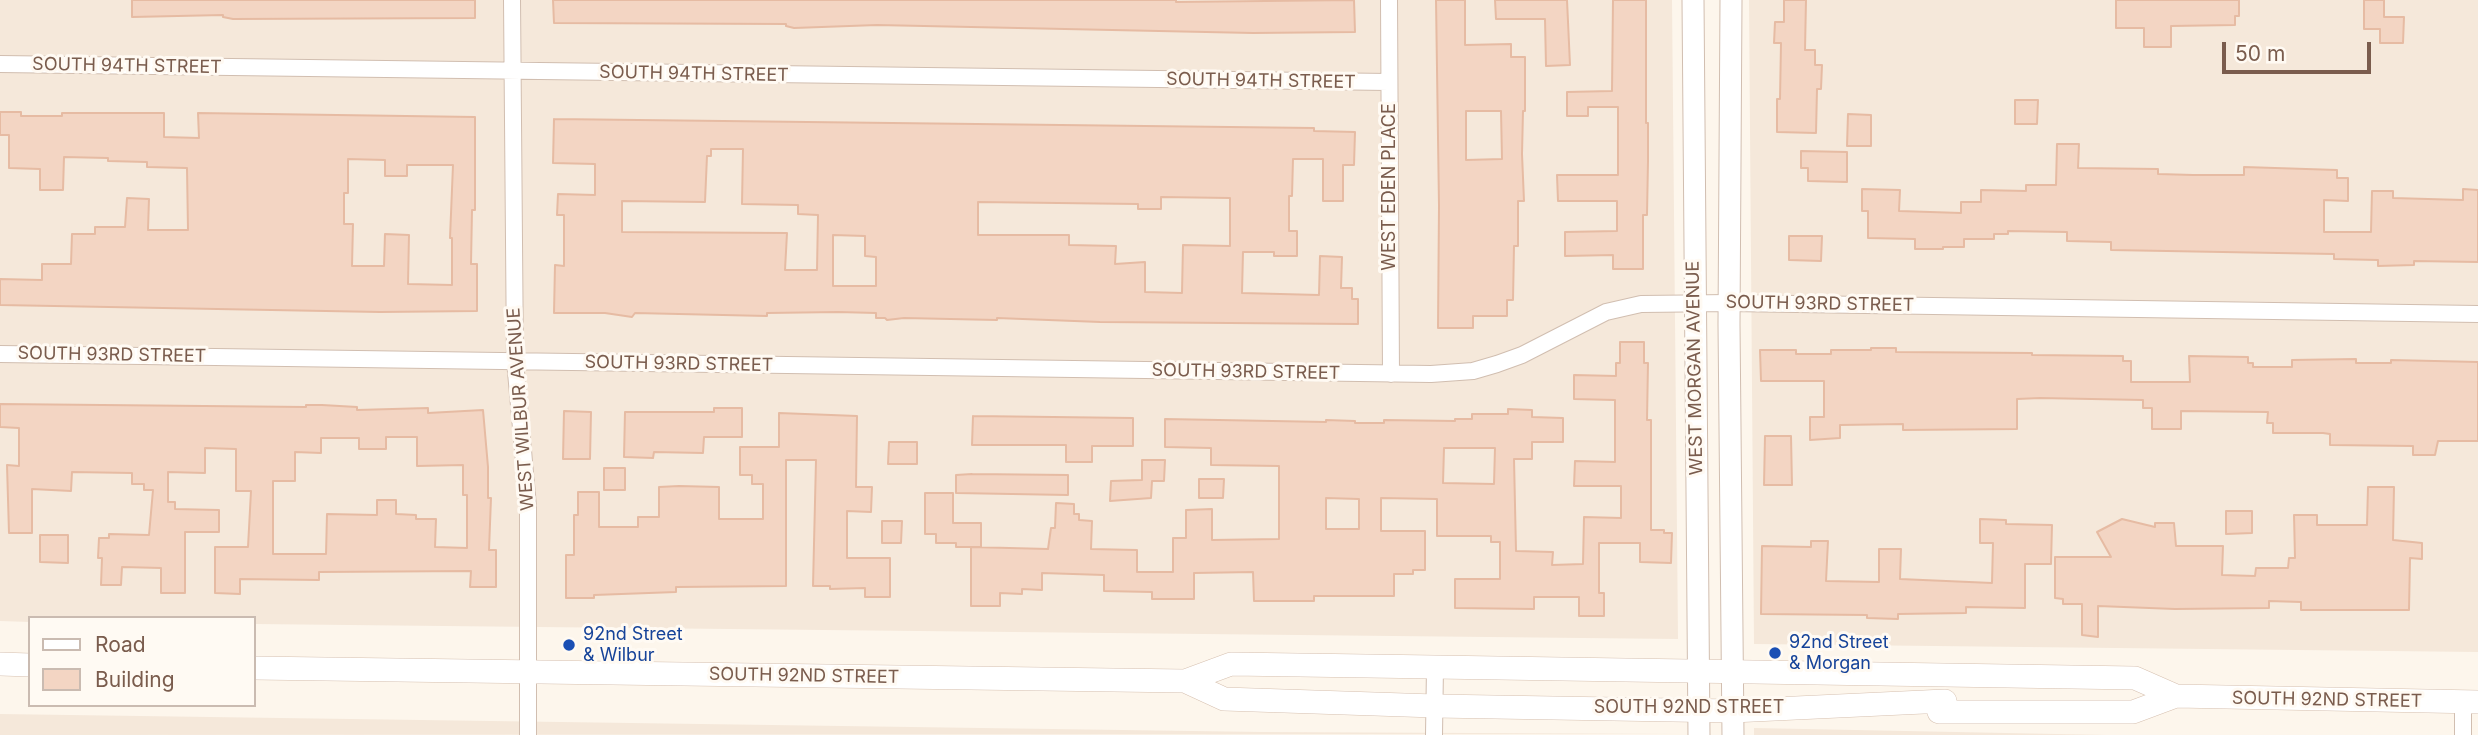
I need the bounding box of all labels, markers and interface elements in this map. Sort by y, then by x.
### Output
scale bar [2226,28,2375,72]
text: 50 m [2235,41,2285,66]
street label: SOUTH 94TH STREET [32,54,222,78]
street label: SOUTH 94TH STREET [599,62,789,86]
street label: SOUTH 94TH STREET [1166,69,1356,93]
street label: WEST EDEN PLACE [1379,103,1401,271]
street label: WEST MORGAN AVENUE [1682,260,1708,476]
street label: SOUTH 93RD STREET [1725,292,1915,316]
street label: WEST WILBUR AVENUE [503,307,539,511]
street label: SOUTH 93RD STREET [17,343,207,367]
street label: SOUTH 93RD STREET [584,352,774,376]
street label: SOUTH 93RD STREET [1151,360,1341,384]
legend [28,616,256,707]
place label: 92nd Street & Wilbur [583,624,683,666]
text: Road [95,632,146,657]
place label: 92nd Street & Morgan [1789,632,1889,674]
marker: 92nd Street & Wilbur [561,637,577,653]
marker: 92nd Street & Morgan [1767,645,1783,661]
street label: SOUTH 92ND STREET [709,664,899,688]
text: Building [95,667,175,692]
street label: SOUTH 92ND STREET [2232,688,2422,712]
street label: SOUTH 92ND STREET [1594,697,1784,719]

